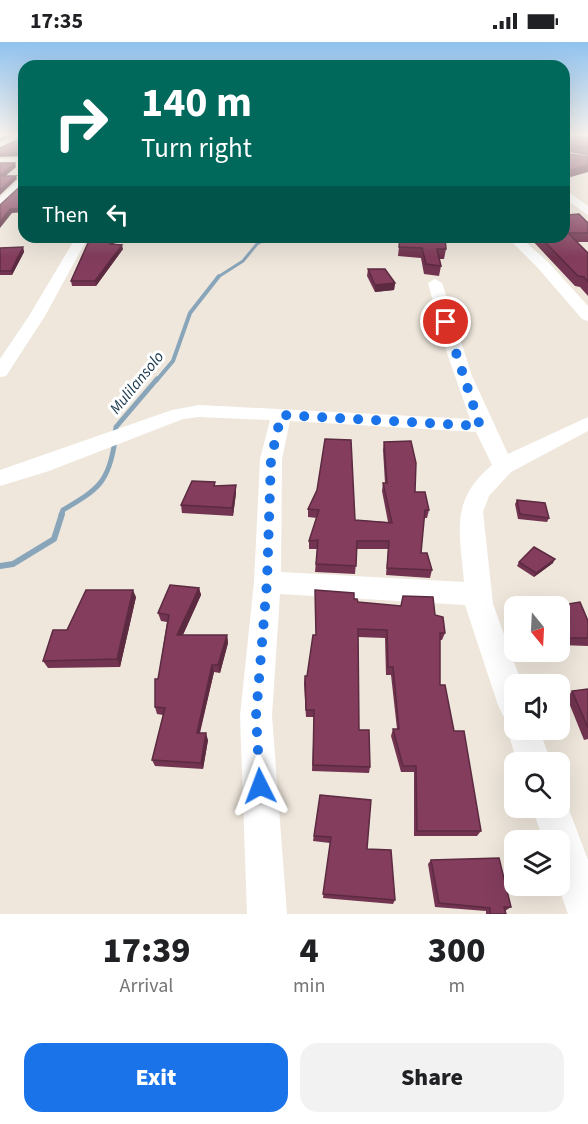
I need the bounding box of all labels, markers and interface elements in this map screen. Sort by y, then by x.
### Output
text: 17:35 [30,5,83,37]
text: 140 m [141,73,252,133]
icon: right [42,84,120,162]
text: Turn right [141,129,252,168]
icon: left [101,198,134,231]
text: Then [42,199,89,231]
pin [420,296,471,347]
icon: arrive [429,305,462,338]
water label: Mulilansolo [105,346,169,419]
north arrow [504,596,570,662]
map controls [504,596,570,896]
button: sound [504,674,570,740]
button: search [504,752,570,818]
position arrow [228,754,292,818]
button: layers [504,830,570,896]
text: 17:39 [102,925,191,976]
text: 4 [300,925,319,976]
text: 300 [428,925,486,976]
text: Arrival [120,972,173,1000]
text: min [293,972,325,1000]
text: m [448,972,465,1000]
button: Exit [24,1043,288,1112]
button: Share [300,1043,564,1112]

